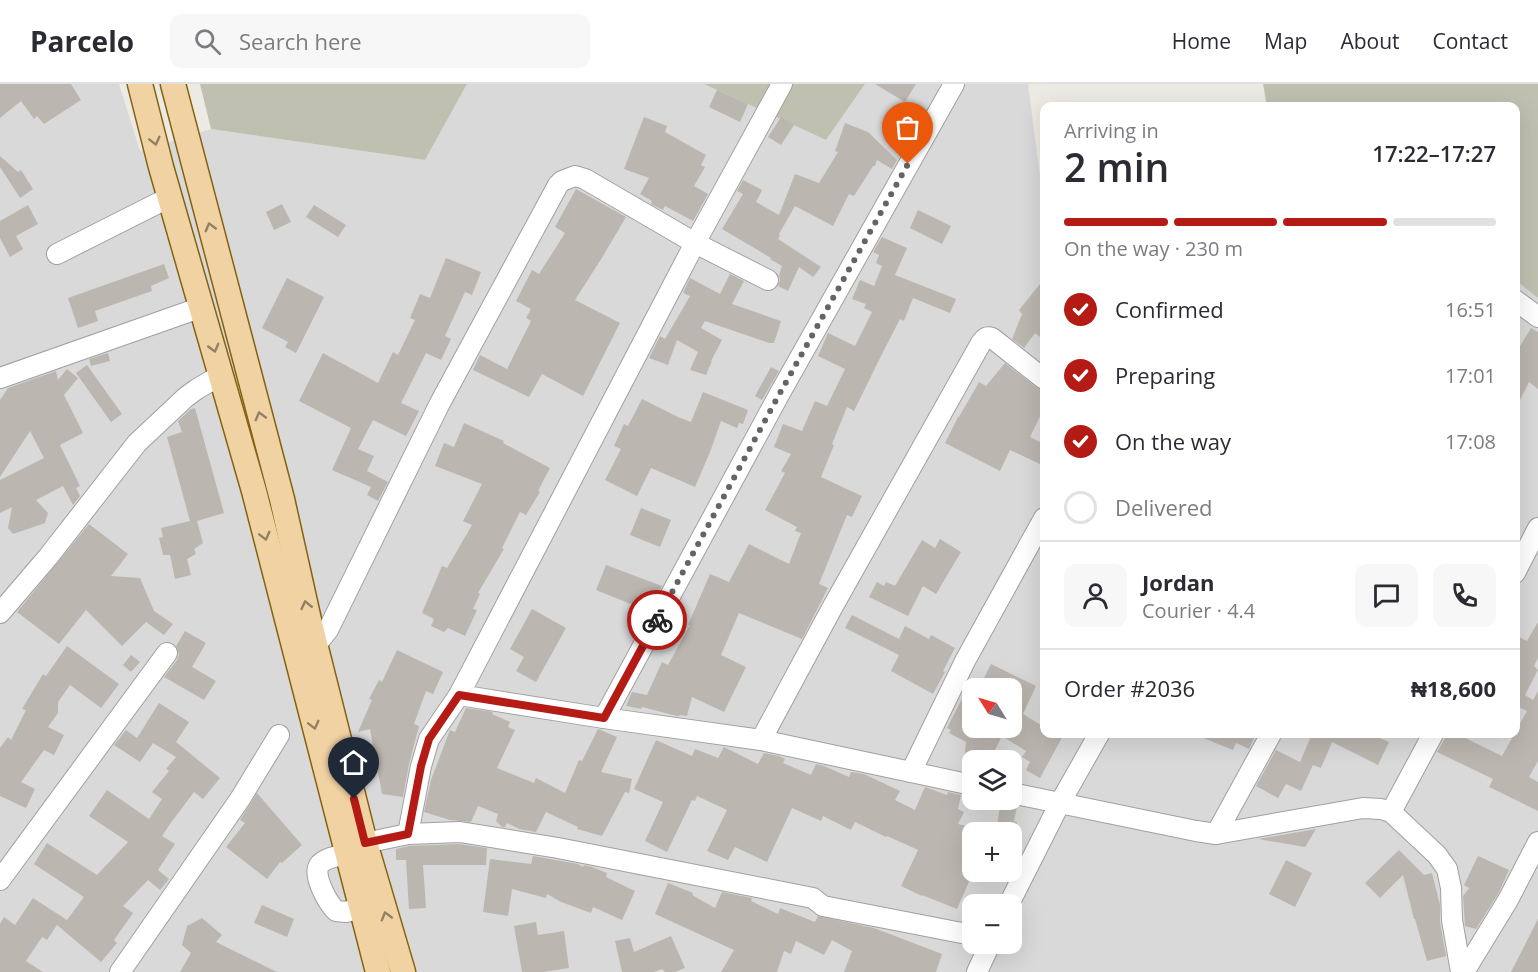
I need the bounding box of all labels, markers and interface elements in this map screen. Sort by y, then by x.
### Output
search box [170,14,590,68]
text: Parcelo [30,22,134,60]
icon: search [191,25,224,58]
text: Search here [239,26,362,56]
text: Home [1172,27,1231,55]
text: Map [1264,27,1307,55]
text: About [1340,27,1400,55]
text: Contact [1433,27,1508,55]
pin [882,102,933,164]
icon: bag [891,111,924,144]
text: Arriving in [1064,117,1159,144]
one-way arrow [147,135,160,145]
text: 17:22–17:27 [1372,138,1496,168]
text: 2 min [1064,140,1169,193]
one-way arrow [205,222,217,233]
text: On the way · 230 m [1064,235,1243,262]
icon: check [1064,293,1097,326]
text: Confirmed [1115,294,1224,324]
text: 16:51 [1445,296,1496,323]
one-way arrow [206,343,219,353]
icon: check [1064,359,1097,392]
text: Preparing [1115,360,1215,390]
text: 17:01 [1445,362,1496,389]
one-way arrow [254,411,267,421]
icon: check [1064,425,1097,458]
text: On the way [1115,426,1231,456]
text: 17:08 [1445,428,1496,455]
text: Delivered [1115,492,1213,522]
one-way arrow [258,531,271,541]
button: person [1064,564,1127,627]
button: chat [1355,564,1418,627]
button: phone [1433,564,1496,627]
text: Jordan [1142,567,1215,597]
courier [627,590,687,650]
text: Courier · 4.4 [1142,597,1255,624]
one-way arrow [300,600,313,610]
icon: bike [641,604,674,637]
text: Order #2036 [1064,673,1195,703]
text: ₦18,600 [1411,673,1496,703]
north arrow [962,678,1022,738]
map controls [962,678,1022,954]
one-way arrow [307,719,319,730]
pin [328,737,379,799]
icon: home [337,746,370,779]
button: layers [962,750,1022,810]
button: + [962,822,1022,882]
button: − [962,894,1022,954]
one-way arrow [381,911,394,921]

